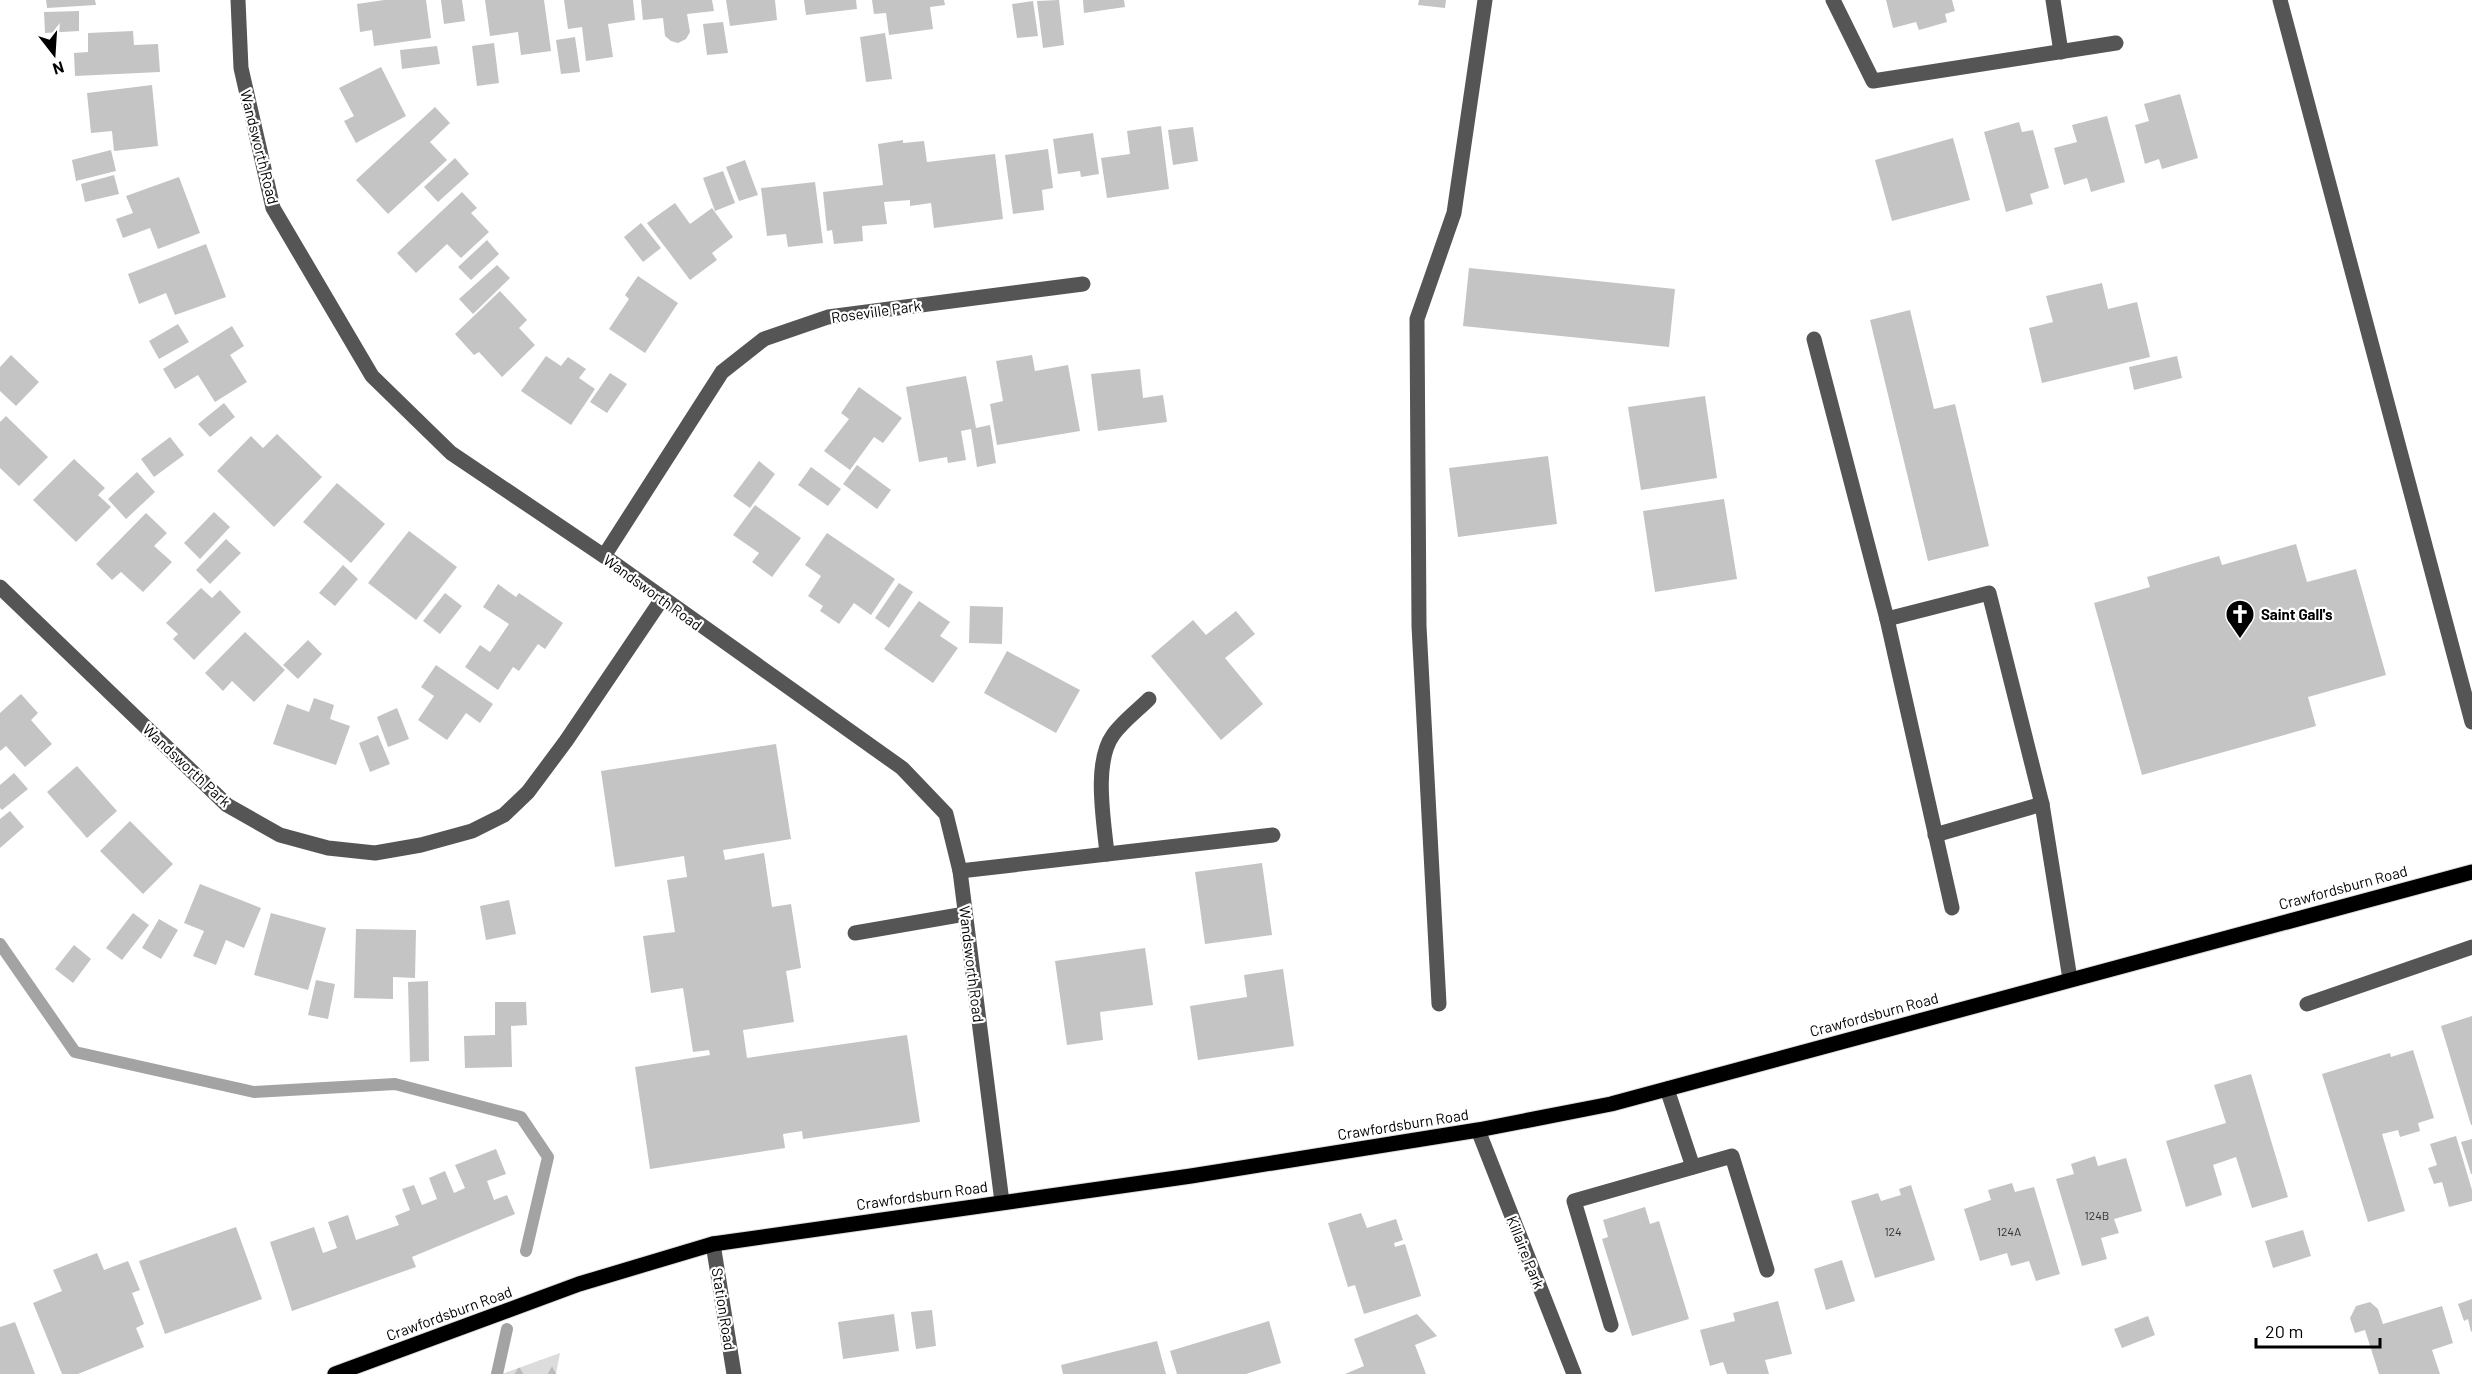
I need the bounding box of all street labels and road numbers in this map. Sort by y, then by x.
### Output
street label: Wandsworth Road [237,88,283,206]
street label: Roseville Park [830,296,923,326]
street label: Wandsworth Road [600,550,706,634]
street label: Wandsworth Park [139,720,235,811]
street label: Crawfordsburn Road [2277,861,2409,913]
street label: Wandsworth Road [956,905,988,1023]
street label: Crawfordsburn Road [1808,988,1940,1040]
street label: Crawfordsburn Road [1336,1105,1470,1143]
street label: Crawfordsburn Road [855,1177,989,1213]
street label: Killaire Park [1503,1213,1549,1292]
street label: Station Road [709,1266,739,1352]
street label: Crawfordsburn Road [384,1282,514,1344]

